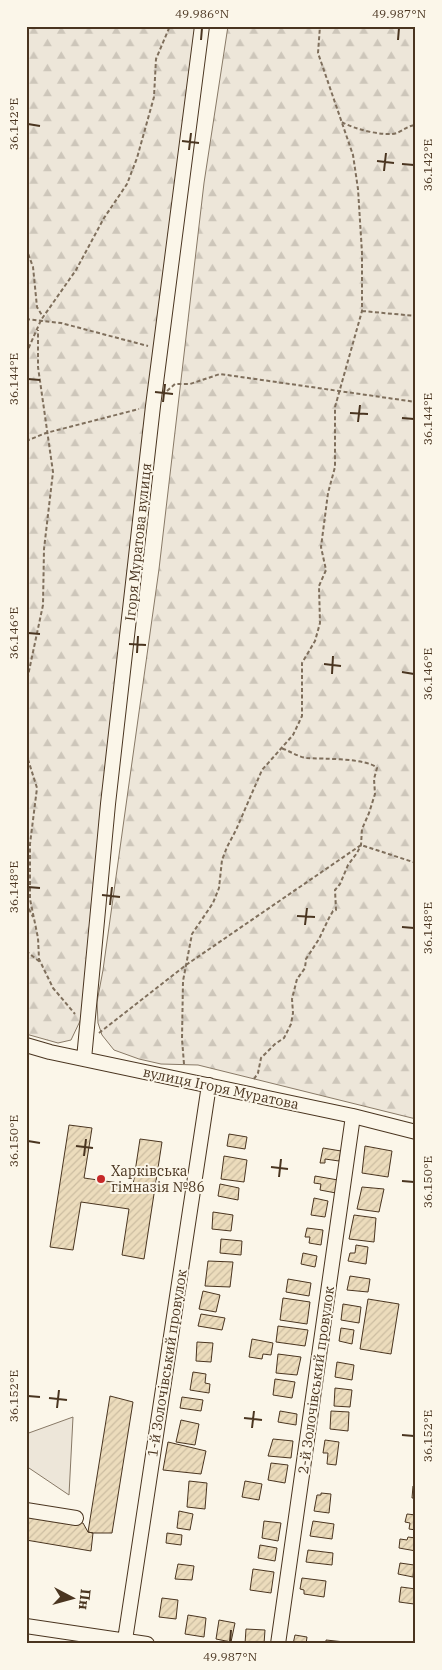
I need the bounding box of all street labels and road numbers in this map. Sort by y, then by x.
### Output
street label: Ігоря Муратова вулиця [121,462,155,622]
street label: вулиця Ігоря Муратова [141,1063,301,1113]
street label: 1-й Золочівський провулок [143,1268,191,1458]
street label: 2-й Золочівський провулок [294,1285,338,1475]

